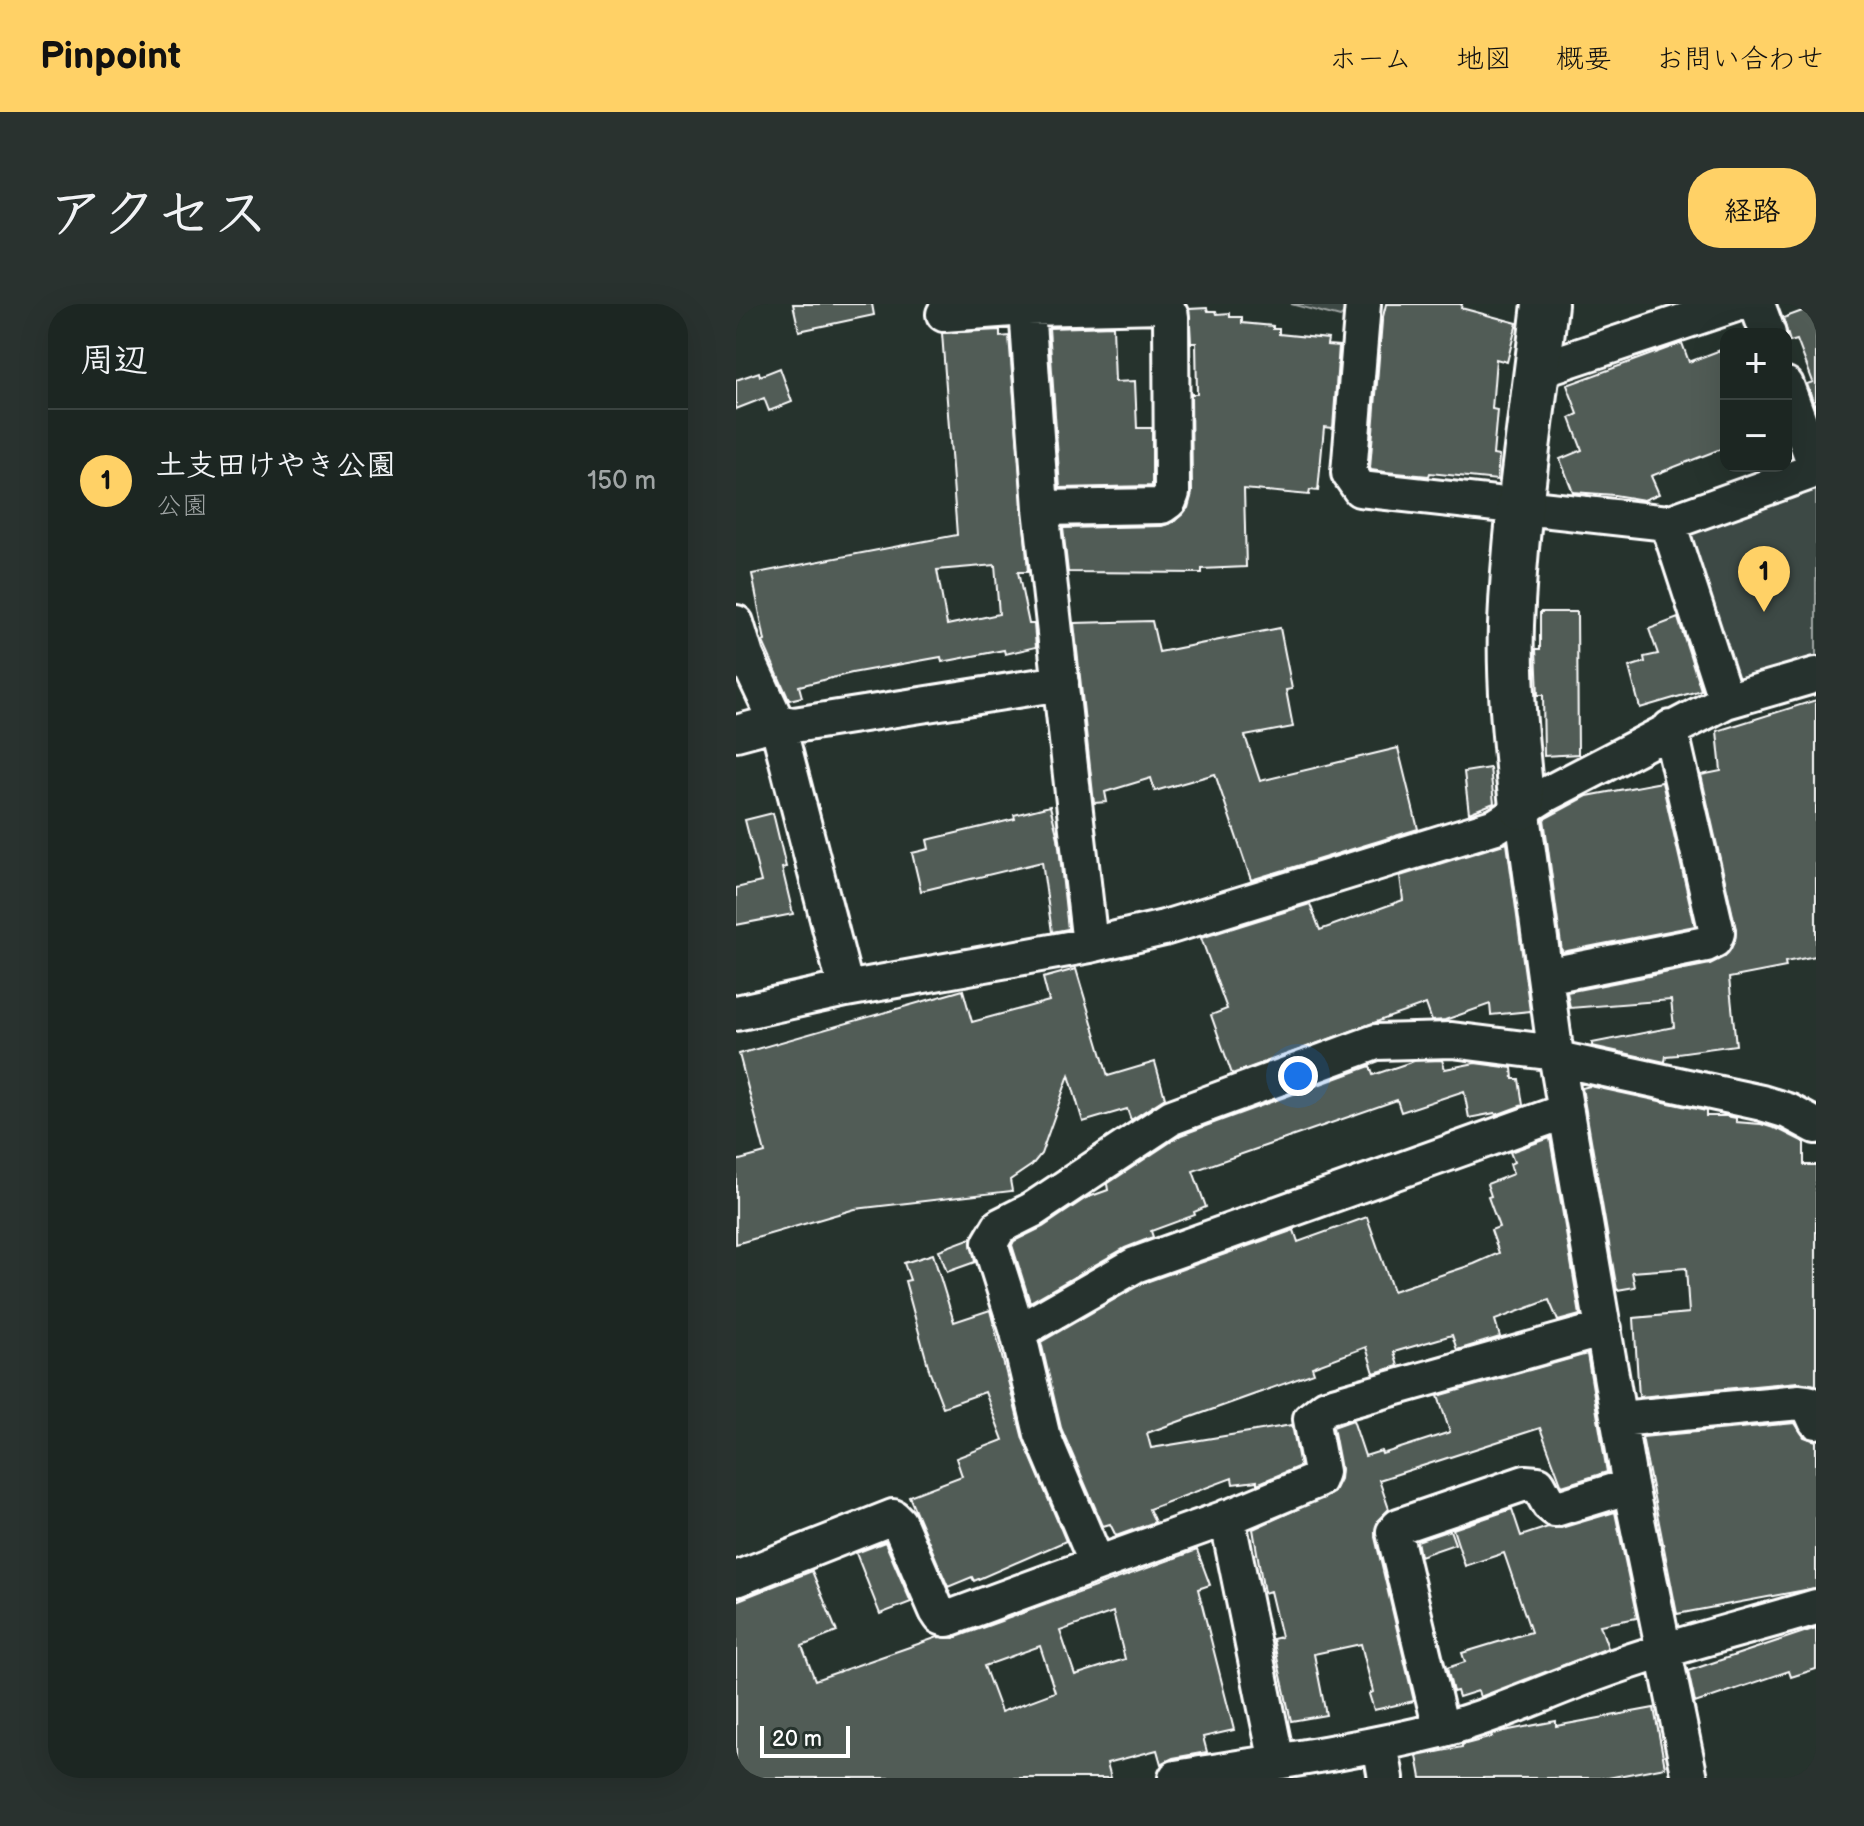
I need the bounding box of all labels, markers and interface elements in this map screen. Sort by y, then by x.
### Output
text: Pinpoint [40,34,181,79]
text: ホーム [1329,43,1412,76]
text: 地図 [1456,43,1512,76]
text: 概要 [1556,43,1612,76]
text: お問い合わせ [1656,43,1824,76]
button: 経路 [1688,168,1816,248]
text: アクセス [48,182,269,249]
map controls [1720,328,1792,472]
button: + [1720,328,1792,400]
text: 周辺 [80,340,148,381]
button: − [1720,400,1792,472]
text: 土支田けやき公園 [156,448,396,484]
text: 1 [101,466,111,497]
text: 150 m [587,466,656,497]
text: 公園 [156,491,208,522]
pin: 1 [1738,546,1790,612]
your location [1278,1056,1318,1096]
scale bar [760,1722,850,1758]
text: 20 m [772,1726,822,1753]

